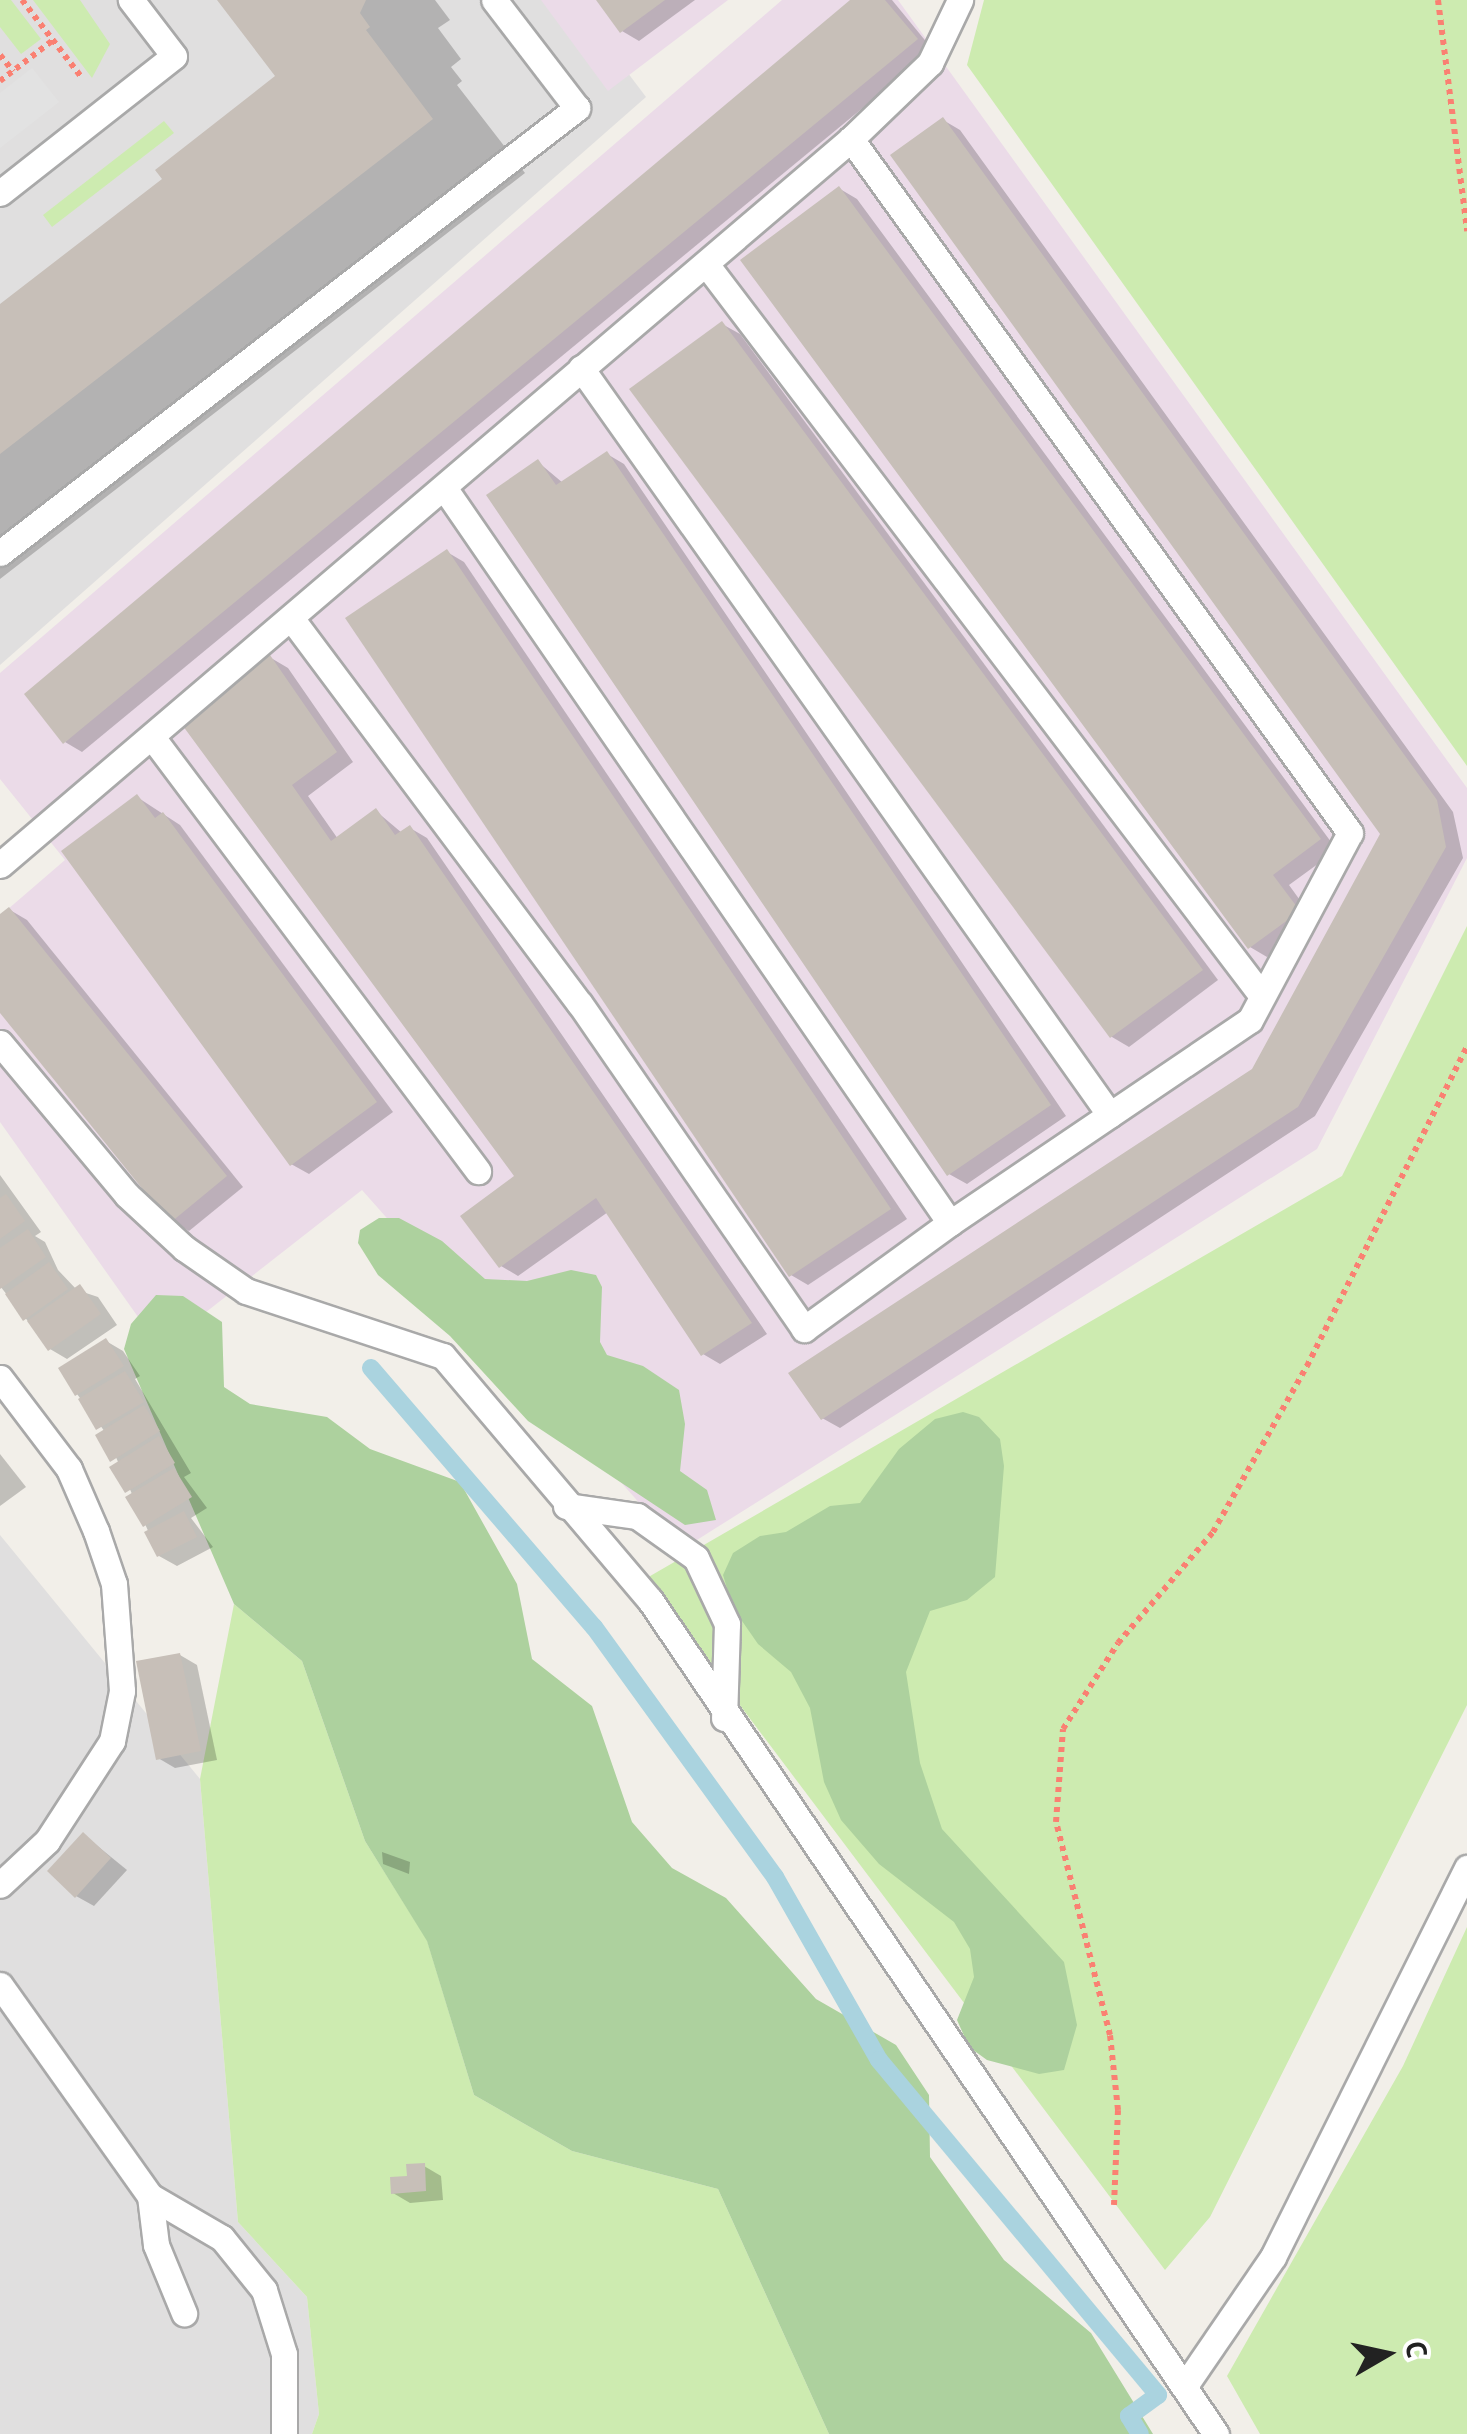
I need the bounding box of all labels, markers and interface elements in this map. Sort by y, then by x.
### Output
north arrow [1337,2304,1437,2404]
text: С [1398,2339,1437,2360]

